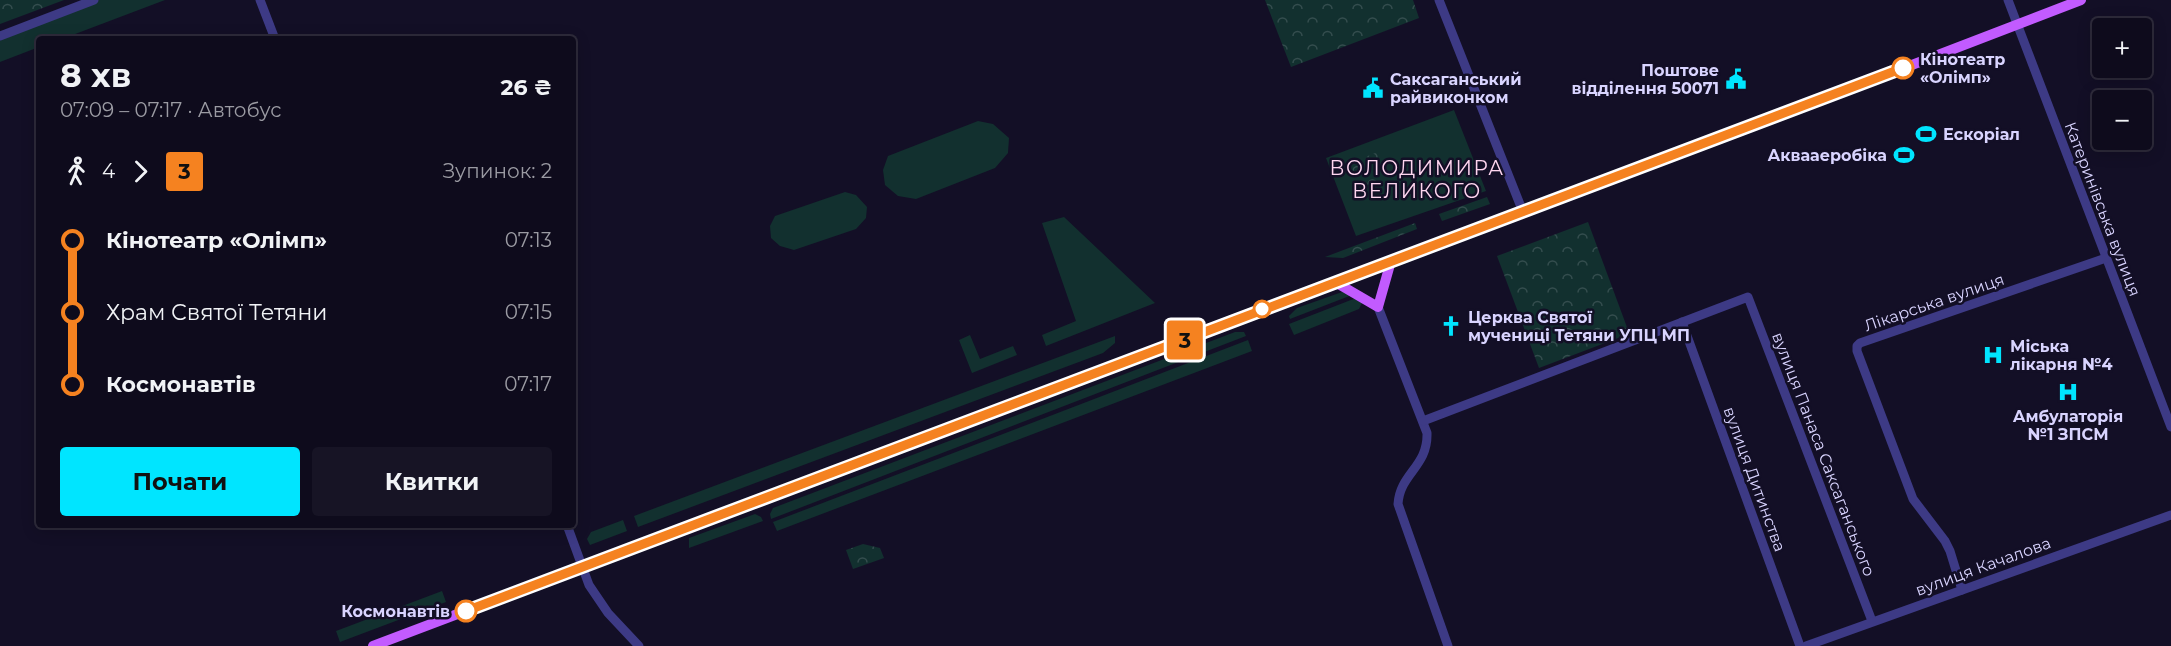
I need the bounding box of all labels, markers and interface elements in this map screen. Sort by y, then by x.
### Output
map controls [2092,18,2152,150]
button: + [2092,18,2152,78]
place label: Кінотеатр «Олімп» [1920,50,2005,87]
text: 8 хв [60,55,131,95]
marker: Кінотеатр «Олімп» [1892,57,1914,79]
place label: Поштове відділення 50071 [1572,61,1719,98]
public building icon: Поштове відділення 50071 [1724,67,1748,91]
place label: Саксаганський райвиконком [1390,70,1522,107]
text: 26 ₴ [501,74,552,101]
public building icon: Саксаганський райвиконком [1361,76,1385,100]
button: − [2092,90,2152,150]
text: 07:09 – 07:17 · Автобус [60,98,282,122]
street label: Катеринівська вулиця [2061,119,2145,299]
sports icon: Ескоріал [1914,122,1938,146]
place label: Ескоріал [1943,125,2020,144]
sports icon: Аквааеробіка [1892,143,1916,167]
place label: Аквааеробіка [1767,146,1887,165]
icon: walk [60,155,93,188]
icon: forward [124,155,157,188]
district label: ВОЛОДИМИРА ВЕЛИКОГО [1329,156,1505,203]
text: 4 [102,159,115,183]
text: 3 [178,159,191,184]
text: Зупинок: 2 [443,159,552,183]
text: Кінотеатр «Олімп» [106,227,327,254]
text: 07:13 [505,228,552,252]
street label: Лікарська вулиця [1862,270,2007,335]
text: Храм Святої Тетяни [106,299,327,326]
text: 07:15 [505,300,552,324]
unlabelled marker [1253,300,1271,318]
place label: Церква Святої мучениці Тетяни УПЦ МП [1468,308,1690,345]
church icon: Церква Святої мучениці Тетяни УПЦ МП [1439,314,1463,338]
line badge: 3 [1166,320,1204,360]
text: 3 [1179,328,1191,353]
street label: вулиця Панаса Саксаганського [1768,330,1879,579]
place label: Міська лікарня №4 [2010,337,2112,374]
hospital icon: Міська лікарня №4 [1981,343,2005,367]
text: Космонавтів [106,371,256,398]
text: 07:17 [504,372,552,396]
hospital icon: Амбулаторія №1 ЗПСМ [2056,380,2080,404]
street label: вулиця Дитинства [1719,404,1790,554]
place label: Амбулаторія №1 ЗПСМ [2013,407,2123,444]
button: Почати [60,447,300,516]
button: Квитки [312,447,552,516]
street label: вулиця Качалова [1913,533,2054,600]
marker: Космонавтів [455,600,477,622]
place label: Космонавтів [341,602,450,621]

